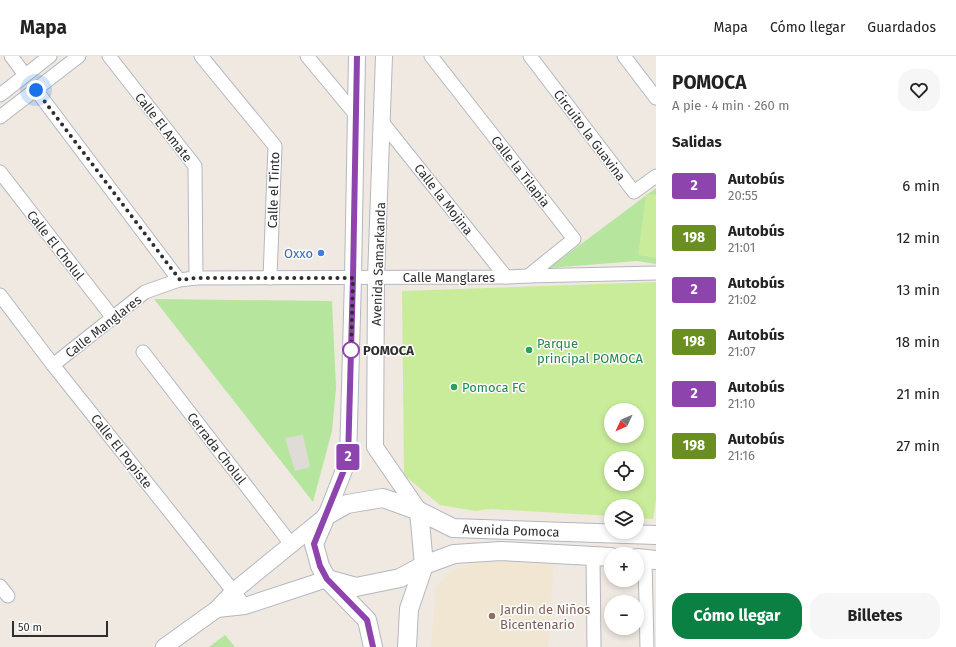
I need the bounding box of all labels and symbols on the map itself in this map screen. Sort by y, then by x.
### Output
your location [26,80,46,100]
street label: Circuito la Guavina [550,87,629,184]
street label: Calle El Amate [132,90,195,165]
street label: Calle la Tilapia [488,133,553,210]
street label: Calle el Tinto [265,151,282,229]
street label: Calle la Mojina [411,161,476,238]
street label: Avenida Samarkanda [369,202,388,326]
street label: Calle El Cholul [24,208,87,283]
place label: Oxxo [284,246,313,261]
marker: Oxxo [316,248,326,258]
street label: Calle Manglares [403,270,495,285]
street label: Calle Manglares [62,292,144,361]
place label: Parque principal POMOCA [537,336,643,366]
marker: POMOCA [342,341,360,359]
place label: POMOCA [363,343,414,358]
marker: Parque principal POMOCA [524,345,534,355]
place label: Pomoca FC [462,380,526,395]
marker: Pomoca FC [449,382,459,392]
north arrow [604,403,644,443]
street label: Cerrada Cholul [184,410,249,487]
street label: Calle El Popiste [88,411,155,491]
line badge: 2 [335,444,361,470]
street label: Avenida Pomoca [462,521,560,540]
place label: Jardin de Niños Bicentenario [500,602,590,632]
marker: Jardin de Niños Bicentenario [487,611,497,621]
scale bar [12,619,108,638]

